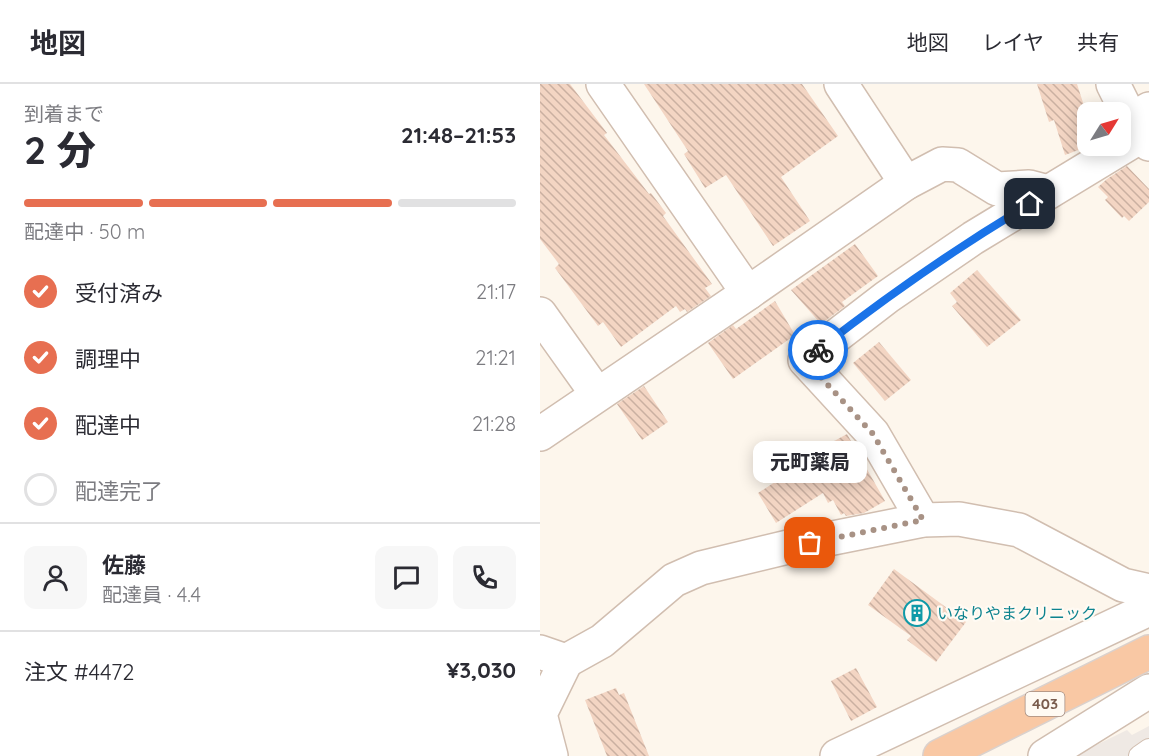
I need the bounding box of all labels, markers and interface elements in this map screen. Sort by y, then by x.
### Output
text: 地図 [30,25,86,60]
text: 地図 [907,29,949,55]
text: レイヤ [982,29,1044,55]
text: 共有 [1077,29,1119,55]
text: 到着まで [24,101,104,126]
north arrow [1077,102,1131,156]
map controls [1077,102,1131,156]
text: 21:48–21:53 [401,121,516,149]
text: 2 分 [24,125,96,174]
pin [1004,178,1055,229]
icon: home [1013,187,1046,220]
text: 配達中 · 50 m [24,219,145,244]
icon: check [24,275,57,308]
text: 受付済み [75,279,163,307]
text: 21:17 [476,279,516,304]
courier [788,320,848,380]
icon: bike [802,334,835,367]
icon: check [24,341,57,374]
text: 調理中 [75,345,141,373]
text: 21:21 [475,345,516,370]
icon: check [24,407,57,440]
text: 配達中 [75,411,141,439]
text: 21:28 [472,411,516,436]
callout: 元町薬局 [753,441,867,483]
text: 元町薬局 [770,449,850,474]
text: 配達完了 [75,477,163,505]
pin [784,517,835,568]
icon: bag [793,526,826,559]
button: person [24,546,87,609]
button: chat [375,546,438,609]
button: phone [453,546,516,609]
text: 佐藤 [102,551,146,579]
text: 配達員 · 4.4 [102,582,201,607]
building icon: いなりやまクリニック [902,598,932,628]
place label: いなりやまクリニック [937,603,1097,623]
text: ¥3,030 [446,656,516,684]
text: 注文 #4472 [24,658,134,686]
road number: 403 [1026,692,1064,716]

